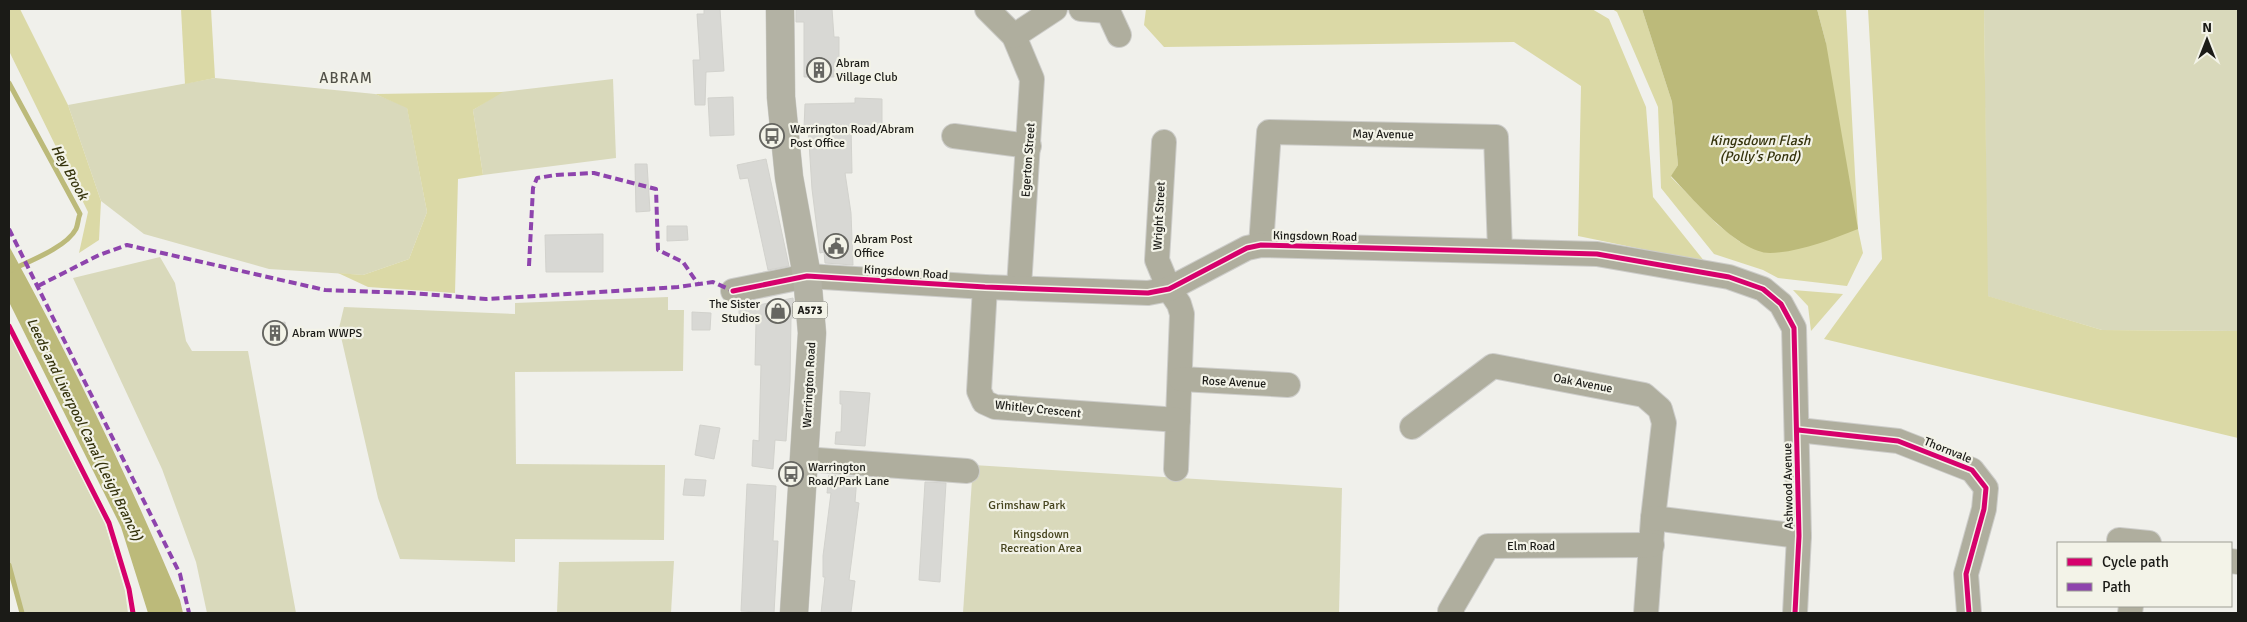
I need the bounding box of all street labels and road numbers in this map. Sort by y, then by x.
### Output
street label: Egerton Street [1018,122,1039,198]
street label: May Avenue [1352,126,1414,143]
street label: Wright Street [1150,181,1169,251]
street label: Kingsdown Road [1273,228,1357,245]
street label: Kingsdown Road [863,262,949,283]
road number: A573 [792,302,828,318]
street label: Warrington Road [800,342,819,428]
street label: Oak Avenue [1552,370,1614,397]
street label: Rose Avenue [1201,373,1267,392]
street label: Whitley Crescent [994,398,1082,421]
street label: Thornvale [1922,434,1974,467]
street label: Ashwood Avenue [1780,443,1797,529]
street label: Elm Road [1507,539,1555,554]

